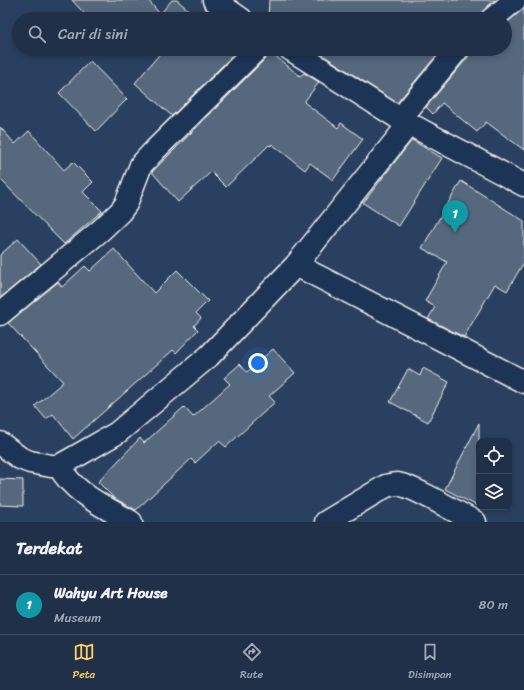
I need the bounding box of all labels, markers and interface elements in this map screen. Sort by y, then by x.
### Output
search box [12,12,512,56]
text: Cari di sini [58,21,128,47]
icon: search [26,23,48,45]
pin: 1 [442,200,468,233]
your location [248,353,268,373]
map controls [476,438,512,510]
button: locate [476,438,512,474]
button: layers [476,474,512,510]
text: Terdekat [16,533,82,563]
text: Wahyu Art House [54,580,168,606]
text: 1 [26,593,32,616]
text: 80 m [479,593,508,616]
text: Museum [54,606,101,629]
tab: Peta [72,641,95,684]
tab: Rute [240,641,263,684]
tab: Disimpan [408,641,452,684]

